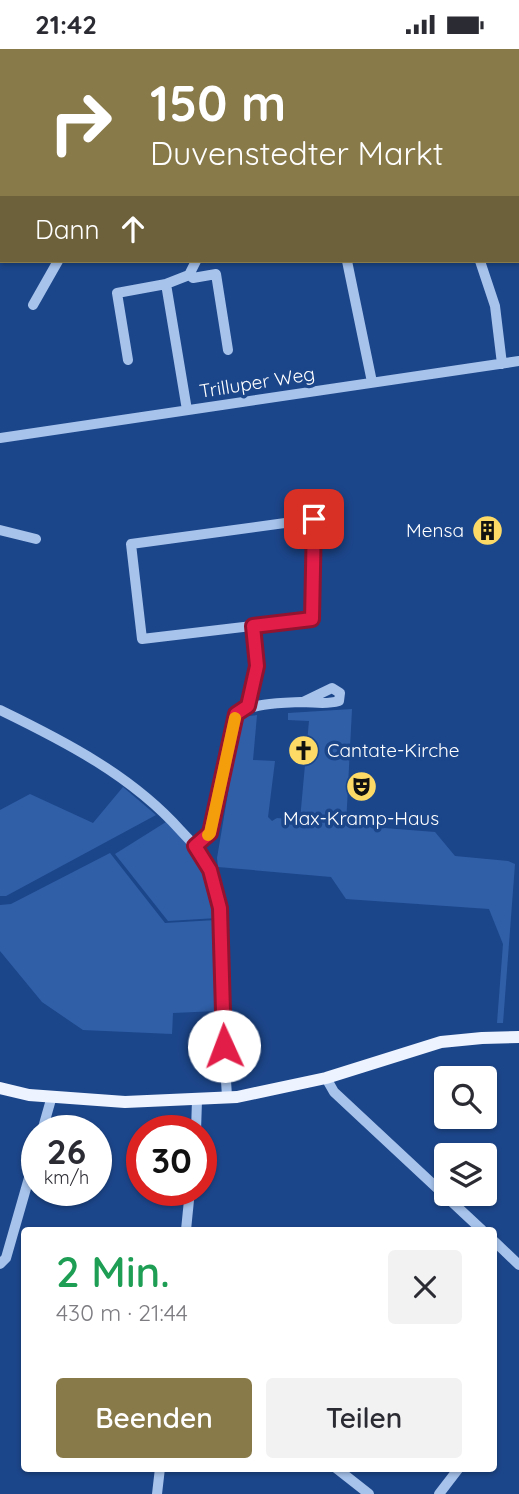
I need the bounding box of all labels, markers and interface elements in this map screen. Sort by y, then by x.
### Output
text: 21:42 [35,8,97,41]
text: 150 m [150,72,286,133]
icon: right [35,77,126,168]
text: Duvenstedter Markt [150,133,444,173]
icon: ahead [114,210,152,248]
text: Dann [35,213,100,246]
street label: Trilluper Weg [198,361,316,403]
pin [284,489,344,549]
icon: arrive [295,500,333,538]
building icon: Mensa [470,513,504,547]
place label: Mensa [406,518,464,542]
church icon: Cantate-Kirche [287,733,321,767]
place label: Cantate-Kirche [327,738,460,762]
theatre icon: Max-Kramp-Haus [344,770,378,804]
place label: Max-Kramp-Haus [283,806,439,830]
position arrow [187,1009,261,1083]
map controls [434,1066,497,1206]
button: search [434,1066,497,1129]
speed limit sign: 30 [126,1115,217,1206]
text: 26 [47,1129,86,1173]
button: layers [434,1143,497,1206]
text: km/h [44,1166,89,1189]
text: 2 Min. [56,1245,170,1298]
button: close [388,1250,462,1324]
text: 430 m · 21:44 [56,1298,188,1327]
button: Beenden [56,1378,252,1458]
button: Teilen [266,1378,462,1458]

